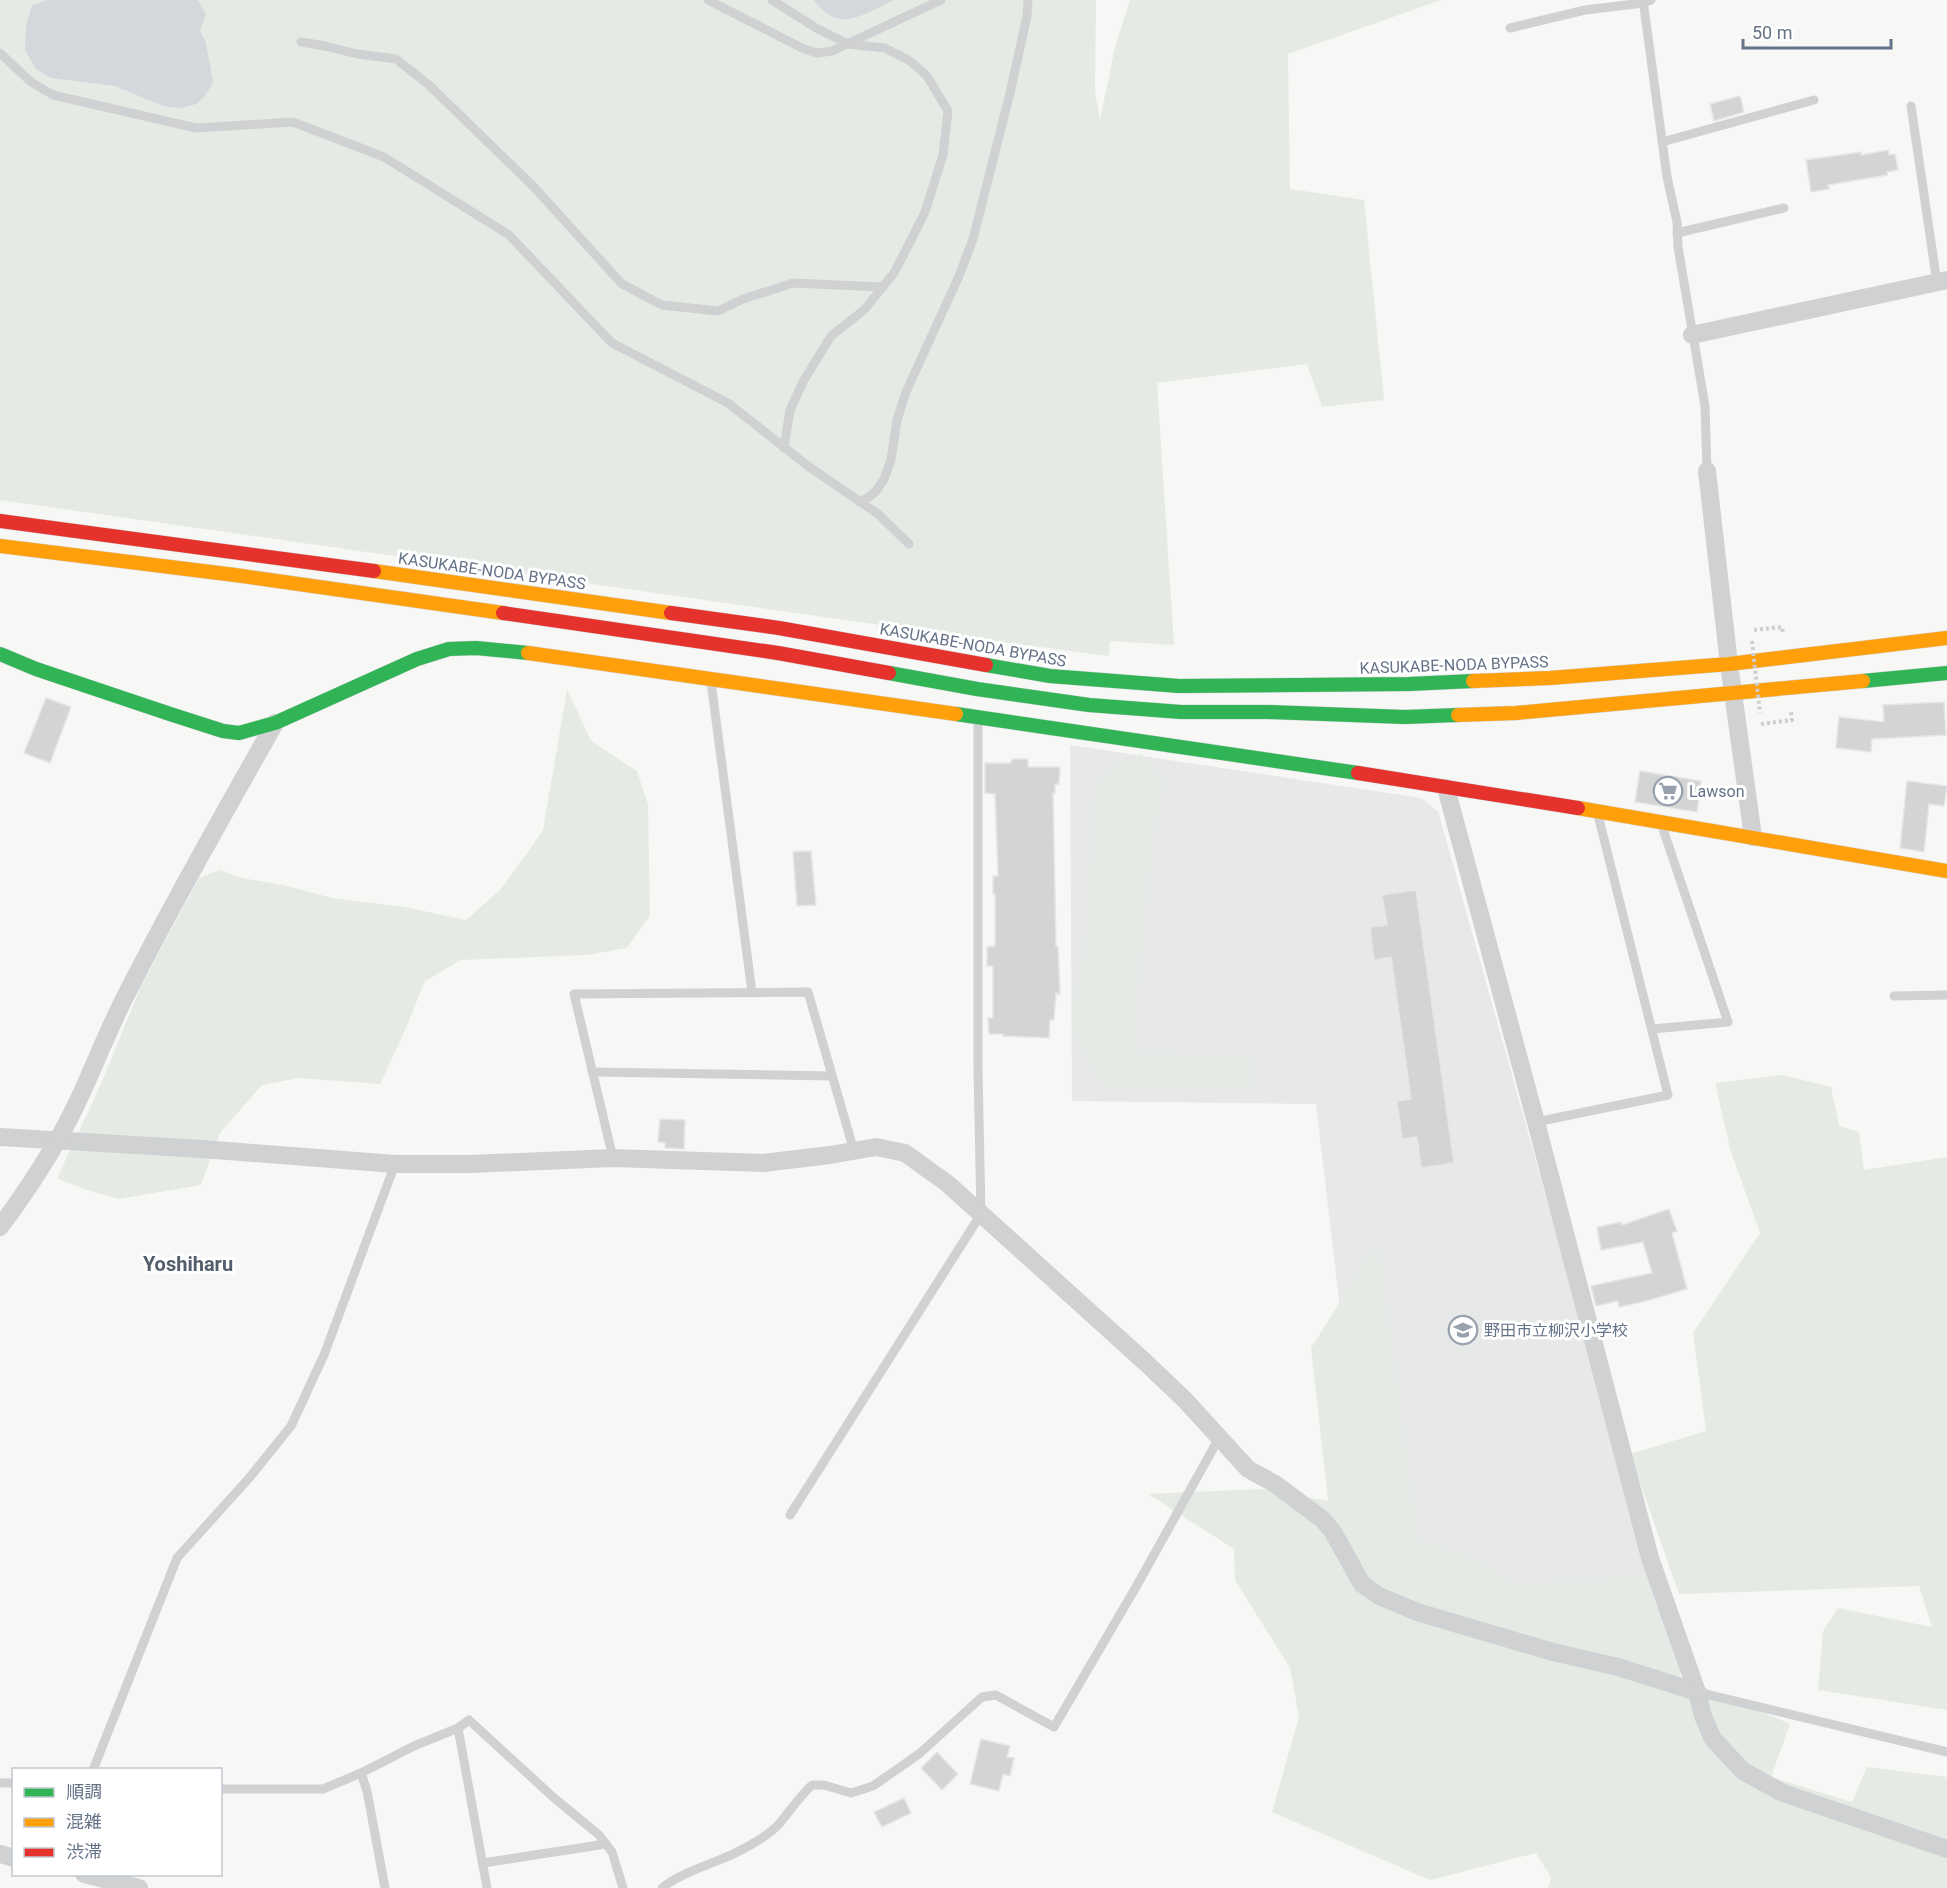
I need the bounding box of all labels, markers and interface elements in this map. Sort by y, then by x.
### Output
scale bar [1743,12,1892,50]
text: 50 m [1752,22,1792,43]
street label: KASUKABE-NODA BYPASS [397,548,587,594]
street label: KASUKABE-NODA BYPASS [878,619,1068,671]
street label: KASUKABE-NODA BYPASS [1359,652,1549,678]
supermarket icon: Lawson [1652,775,1684,807]
place label: Lawson [1689,782,1745,801]
district label: Yoshiharu [143,1252,233,1276]
school or university icon: 野田市立柳沢小学校 [1447,1314,1479,1346]
place label: 野田市立柳沢小学校 [1484,1321,1628,1340]
legend [12,1768,222,1876]
text: 順調 [66,1781,102,1802]
text: 混雑 [66,1811,102,1832]
text: 渋滞 [66,1841,102,1862]

